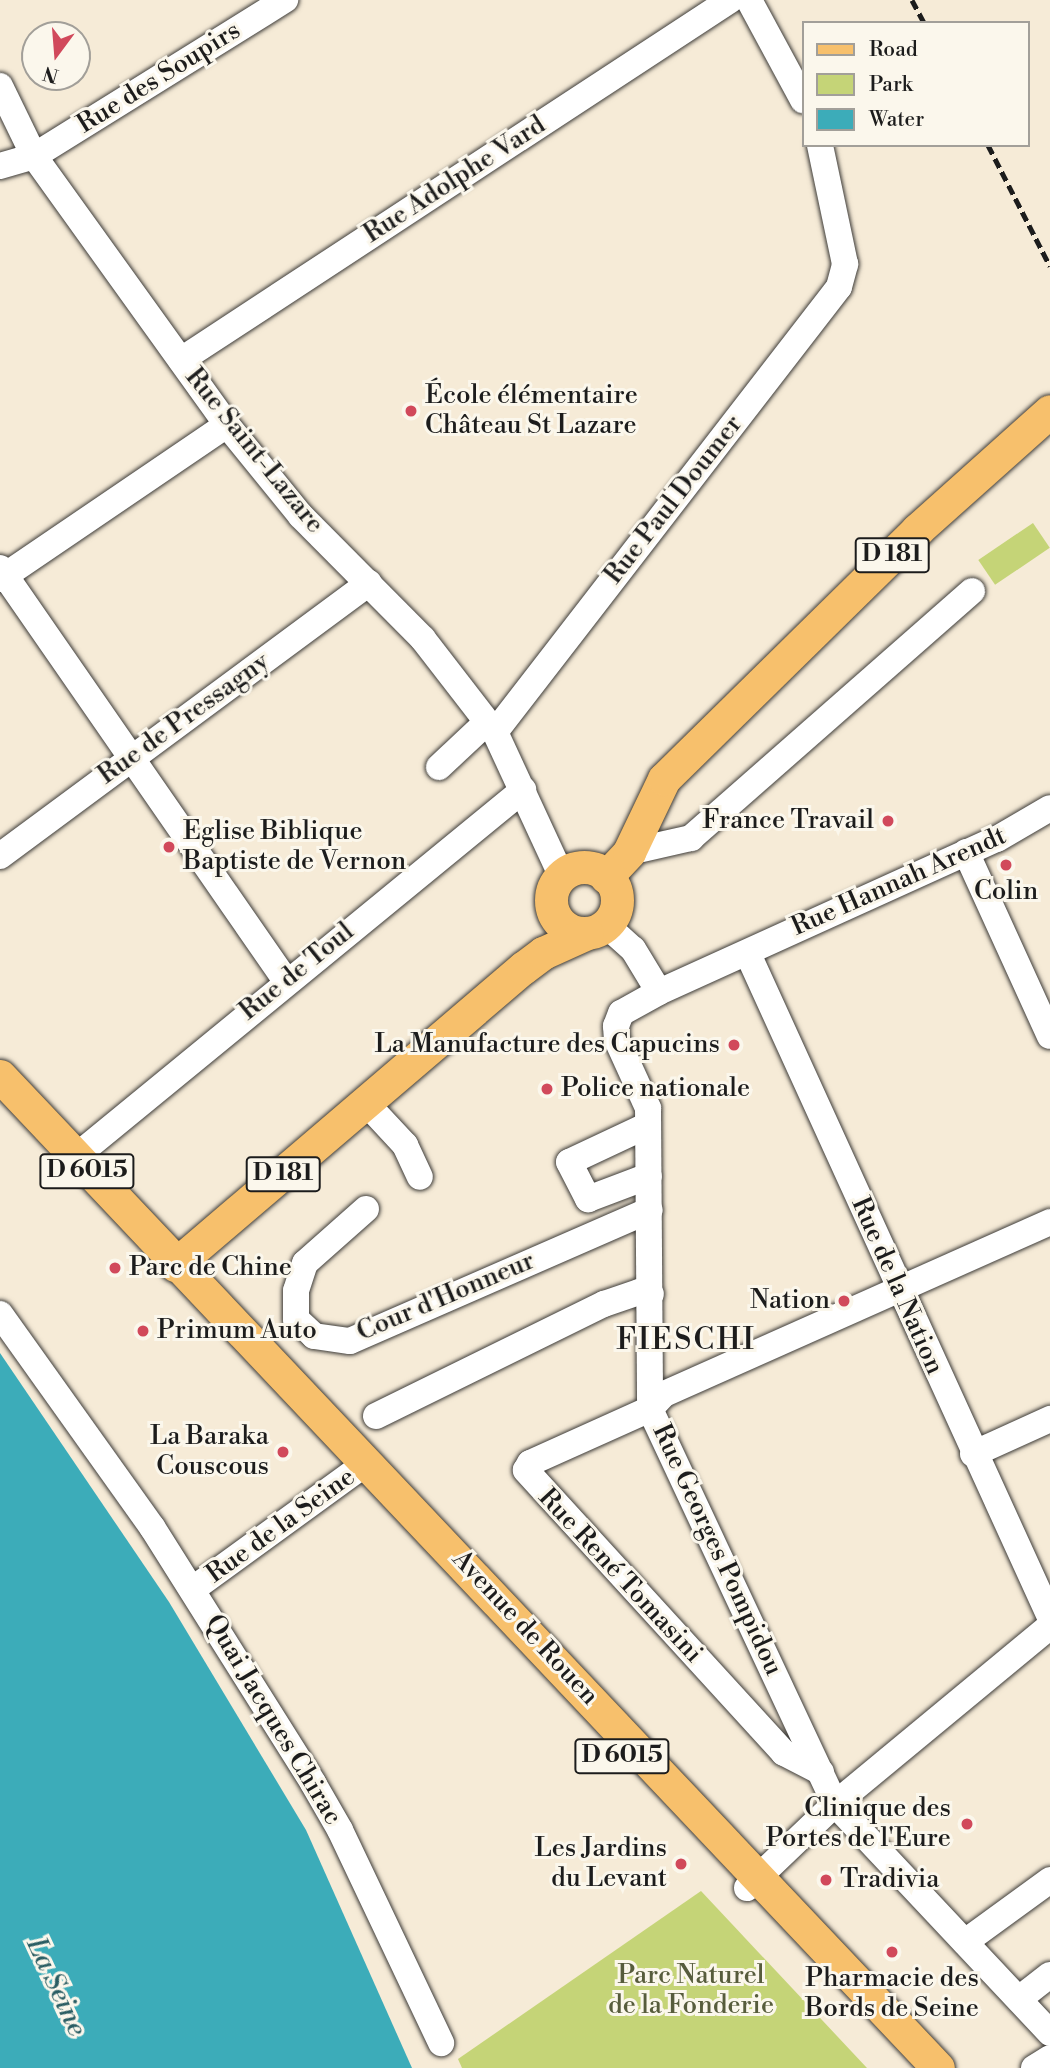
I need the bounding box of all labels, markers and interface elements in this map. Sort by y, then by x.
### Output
street label: Rue des Soupirs [72,15,246,141]
north arrow [21,21,91,91]
legend [802,21,1029,147]
text: Road [869,37,918,63]
text: N [40,61,61,88]
text: Park [869,72,913,98]
text: Water [869,107,924,133]
street label: Rue Adolphe Vard [358,110,552,250]
street label: Rue Saint-Lazare [178,362,330,540]
place label: École élémentaire Château St Lazare [425,380,638,442]
marker: École élémentaire Château St Lazare [403,403,419,419]
street label: Rue Paul Doumer [598,409,750,591]
road number: D 181 [854,534,931,576]
street label: Rue de Pressagny [92,646,276,792]
place label: France Travail [702,805,874,837]
marker: France Travail [880,813,896,829]
place label: Eglise Biblique Baptiste de Vernon [183,816,406,878]
street label: Rue Hannah Arendt [787,821,1011,943]
marker: Eglise Biblique Baptiste de Vernon [161,839,177,855]
marker: Colin [998,857,1014,873]
place label: Colin [974,876,1038,908]
street label: Rue de Toul [234,917,360,1027]
place label: La Manufacture des Capucins [374,1029,720,1061]
marker: La Manufacture des Capucins [726,1037,742,1053]
place label: Police nationale [561,1073,750,1105]
marker: Police nationale [539,1081,555,1097]
road number: D 6015 [38,1150,136,1191]
road number: D 181 [244,1154,322,1194]
street label: Rue de la Nation [844,1193,950,1379]
street label: Cour d'Honneur [352,1246,540,1348]
place label: Parc de Chine [129,1252,292,1284]
marker: Parc de Chine [107,1260,123,1276]
place label: Nation [750,1285,830,1317]
marker: Nation [836,1293,852,1309]
place label: Primum Auto [157,1315,317,1347]
district label: FIESCHI [617,1322,755,1358]
marker: Primum Auto [135,1323,151,1339]
street label: Rue Georges Pompidou [645,1420,789,1680]
place label: La Baraka Couscous [150,1421,269,1482]
marker: La Baraka Couscous [275,1444,291,1460]
street label: Rue de la Seine [201,1462,361,1590]
street label: Rue René Tomasini [531,1482,709,1670]
street label: Avenue de Rouen [445,1544,605,1712]
street label: Quai Jacques Chirac [198,1609,348,1831]
road number: D 6015 [573,1736,671,1776]
place label: Clinique des Portes de l'Eure [766,1793,951,1854]
marker: Clinique des Portes de l'Eure [957,1814,977,1834]
place label: Les Jardins du Levant [534,1833,667,1895]
marker: Les Jardins du Levant [673,1856,689,1872]
place label: Tradivia [840,1864,940,1896]
marker: Tradivia [818,1872,834,1888]
water label: La Seine [19,1932,93,2042]
marker: Pharmacie des Bords de Seine [884,1944,900,1960]
park label: Parc Naturel de la Fonderie [608,1960,774,2022]
place label: Pharmacie des Bords de Seine [805,1963,979,2024]

